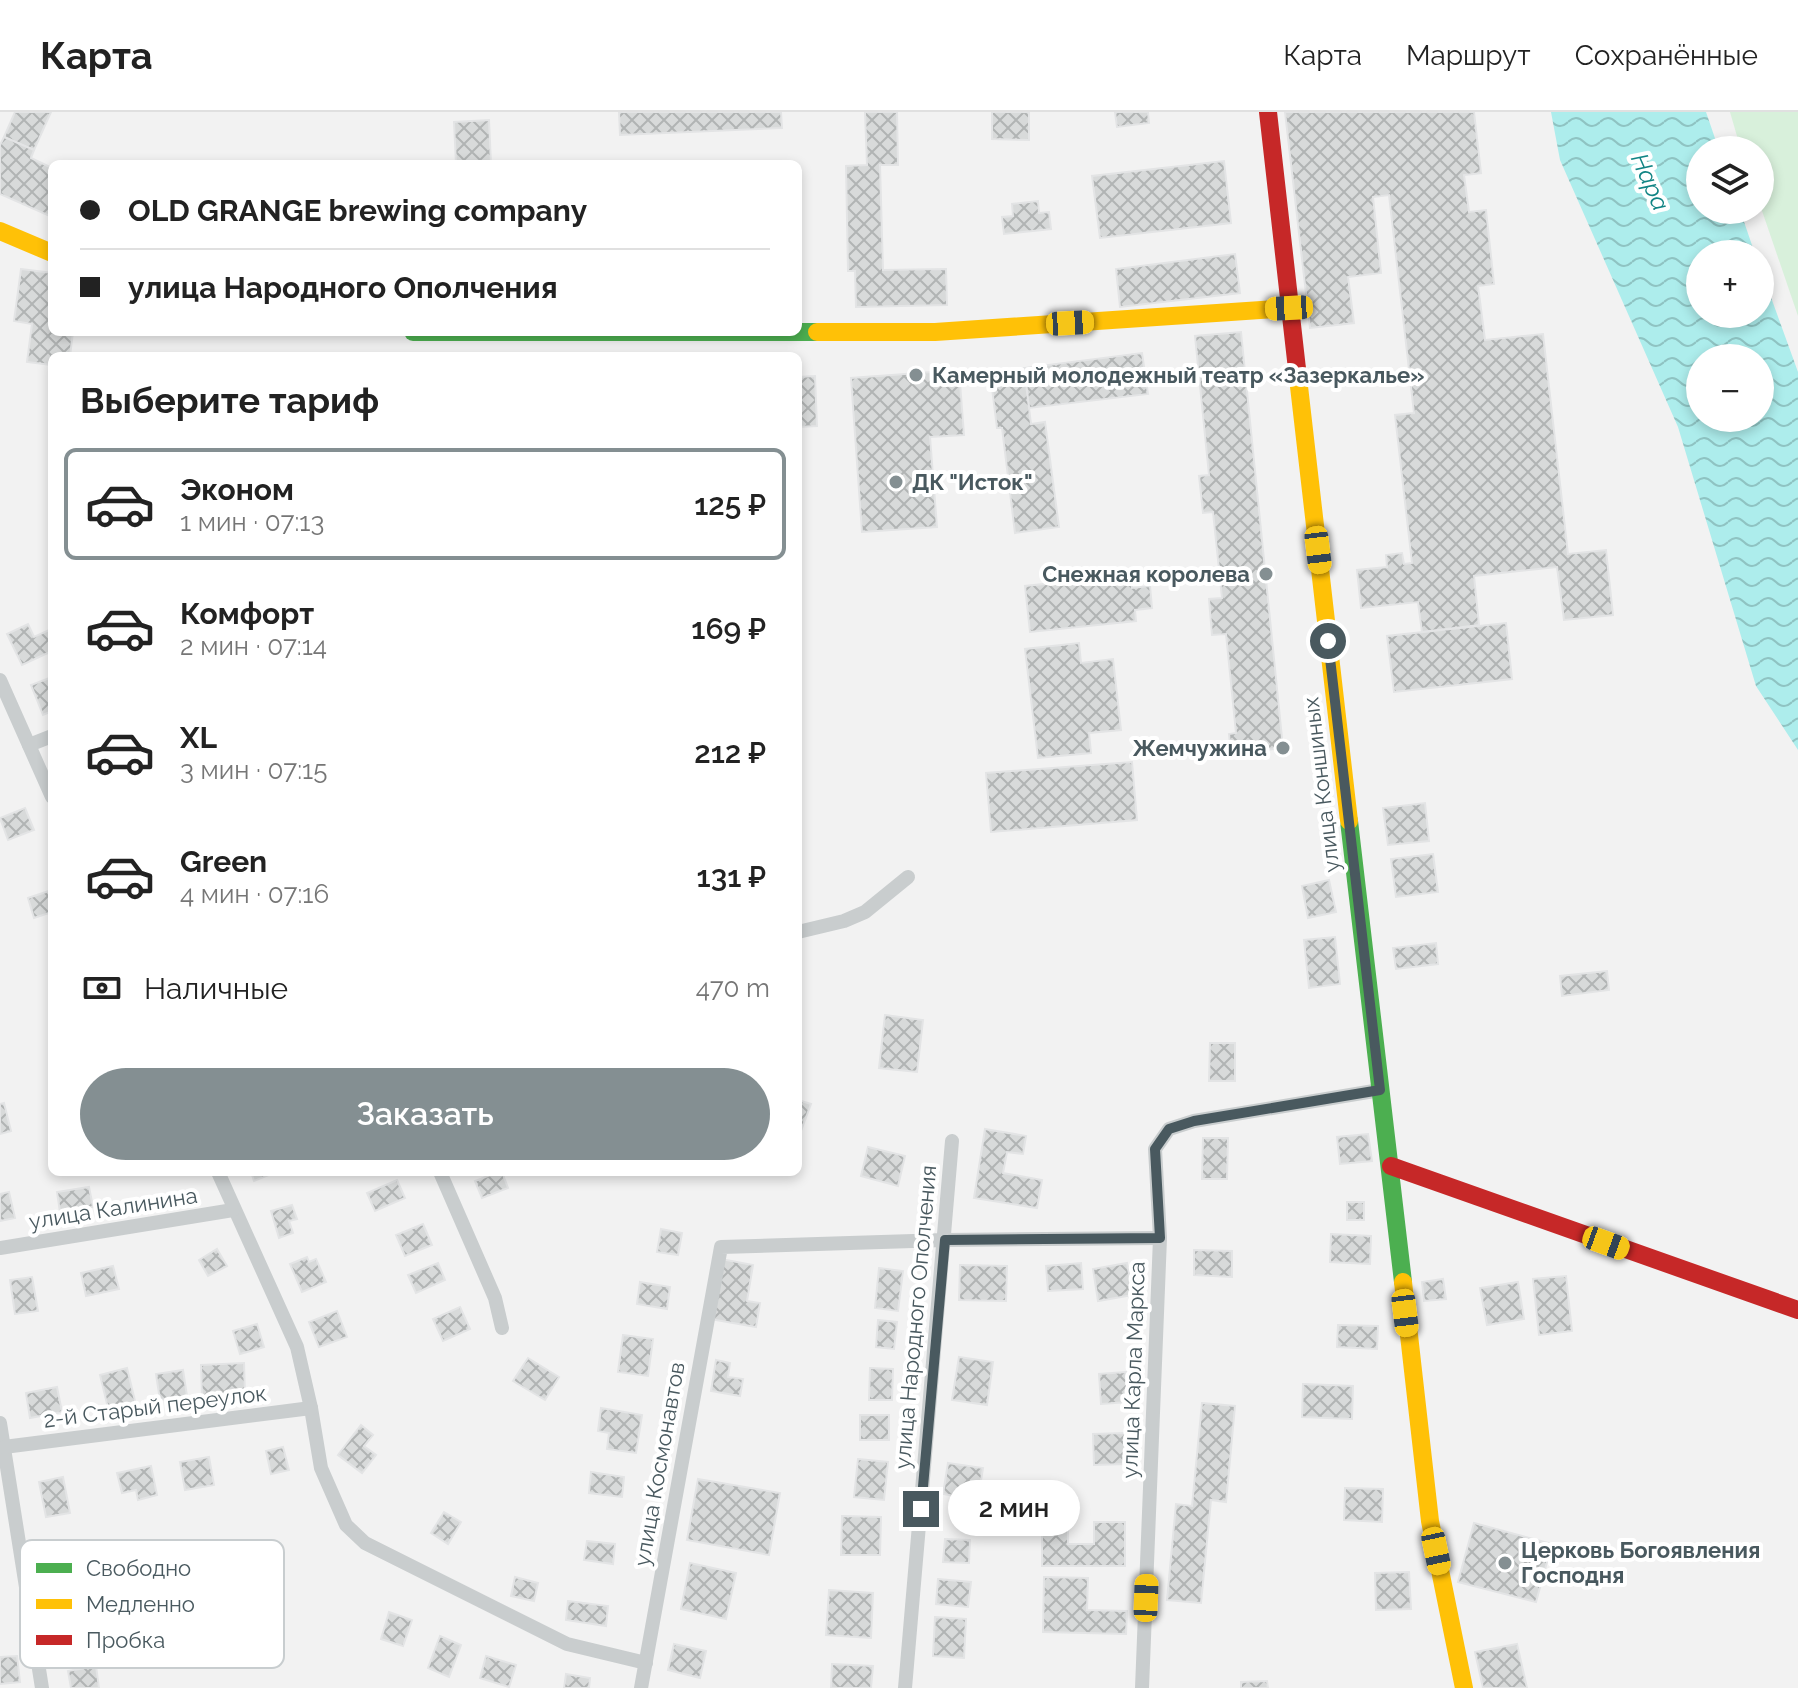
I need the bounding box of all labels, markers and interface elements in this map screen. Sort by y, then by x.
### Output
text: Карта [40,33,153,78]
text: Карта [1283,39,1362,72]
text: Маршрут [1406,39,1531,72]
text: Сохранённые [1575,39,1758,72]
map controls [1686,136,1774,432]
button: layers [1686,136,1774,224]
water label: Нара [1625,149,1676,215]
text: OLD GRANGE brewing company [128,193,587,228]
button: + [1686,240,1774,328]
text: улица Народного Ополчения [128,270,558,305]
car [1264,295,1314,321]
car [1045,310,1095,336]
button: − [1686,344,1774,432]
place label: Камерный молодежный театр «Зазеркалье» [932,362,1424,388]
marker: Камерный молодежный театр «Зазеркалье» [907,366,925,384]
text: Выберите тариф [80,379,379,421]
icon: car [84,468,156,540]
place label: ДК "Исток" [912,469,1033,495]
text: Эконом [180,472,294,507]
marker: ДК "Исток" [887,473,905,491]
text: 125 ₽ [694,487,766,522]
text: 1 мин · 07:13 [180,507,324,537]
car [1303,525,1333,575]
place label: Снежная королева [1042,561,1250,587]
marker: Снежная королева [1257,565,1275,583]
icon: car [84,592,156,664]
text: Комфорт [180,596,314,631]
text: 169 ₽ [691,611,766,646]
route start [1310,623,1346,659]
text: 2 мин · 07:14 [180,631,327,661]
street label: улица Коншиных [1297,696,1345,874]
icon: car [84,716,156,788]
text: XL [180,720,217,755]
text: 212 ₽ [694,735,766,770]
place label: Жемчужина [1133,735,1267,761]
marker: Жемчужина [1274,739,1292,757]
text: 3 мин · 07:15 [180,755,327,785]
icon: car [84,840,156,912]
text: Green [180,844,267,879]
text: 131 ₽ [697,859,766,894]
text: 4 мин · 07:16 [180,879,329,909]
icon: cash [80,966,124,1010]
text: Наличные [144,971,288,1006]
text: 470 m [696,973,770,1003]
button: Заказать [80,1068,770,1160]
street label: улица Народного Ополчения [889,1164,941,1470]
street label: улица Калинина [27,1182,199,1234]
car [1579,1224,1633,1262]
street label: улица Карла Маркса [1116,1261,1150,1479]
car [1390,1288,1420,1338]
street label: улица Космонавтов [628,1360,690,1568]
street label: 2-й Старый переулок [42,1379,268,1433]
callout: 2 мин [949,1481,1081,1537]
route end [903,1491,939,1527]
text: 2 мин [979,1493,1049,1523]
car [1419,1525,1453,1577]
place label: Церковь Богоявления Господня [1521,1537,1760,1588]
legend [20,1540,284,1668]
marker: Церковь Богоявления Господня [1496,1554,1514,1572]
text: Свободно [86,1555,191,1581]
car [1133,1574,1159,1622]
text: Медленно [86,1591,195,1617]
text: Пробка [86,1627,165,1653]

